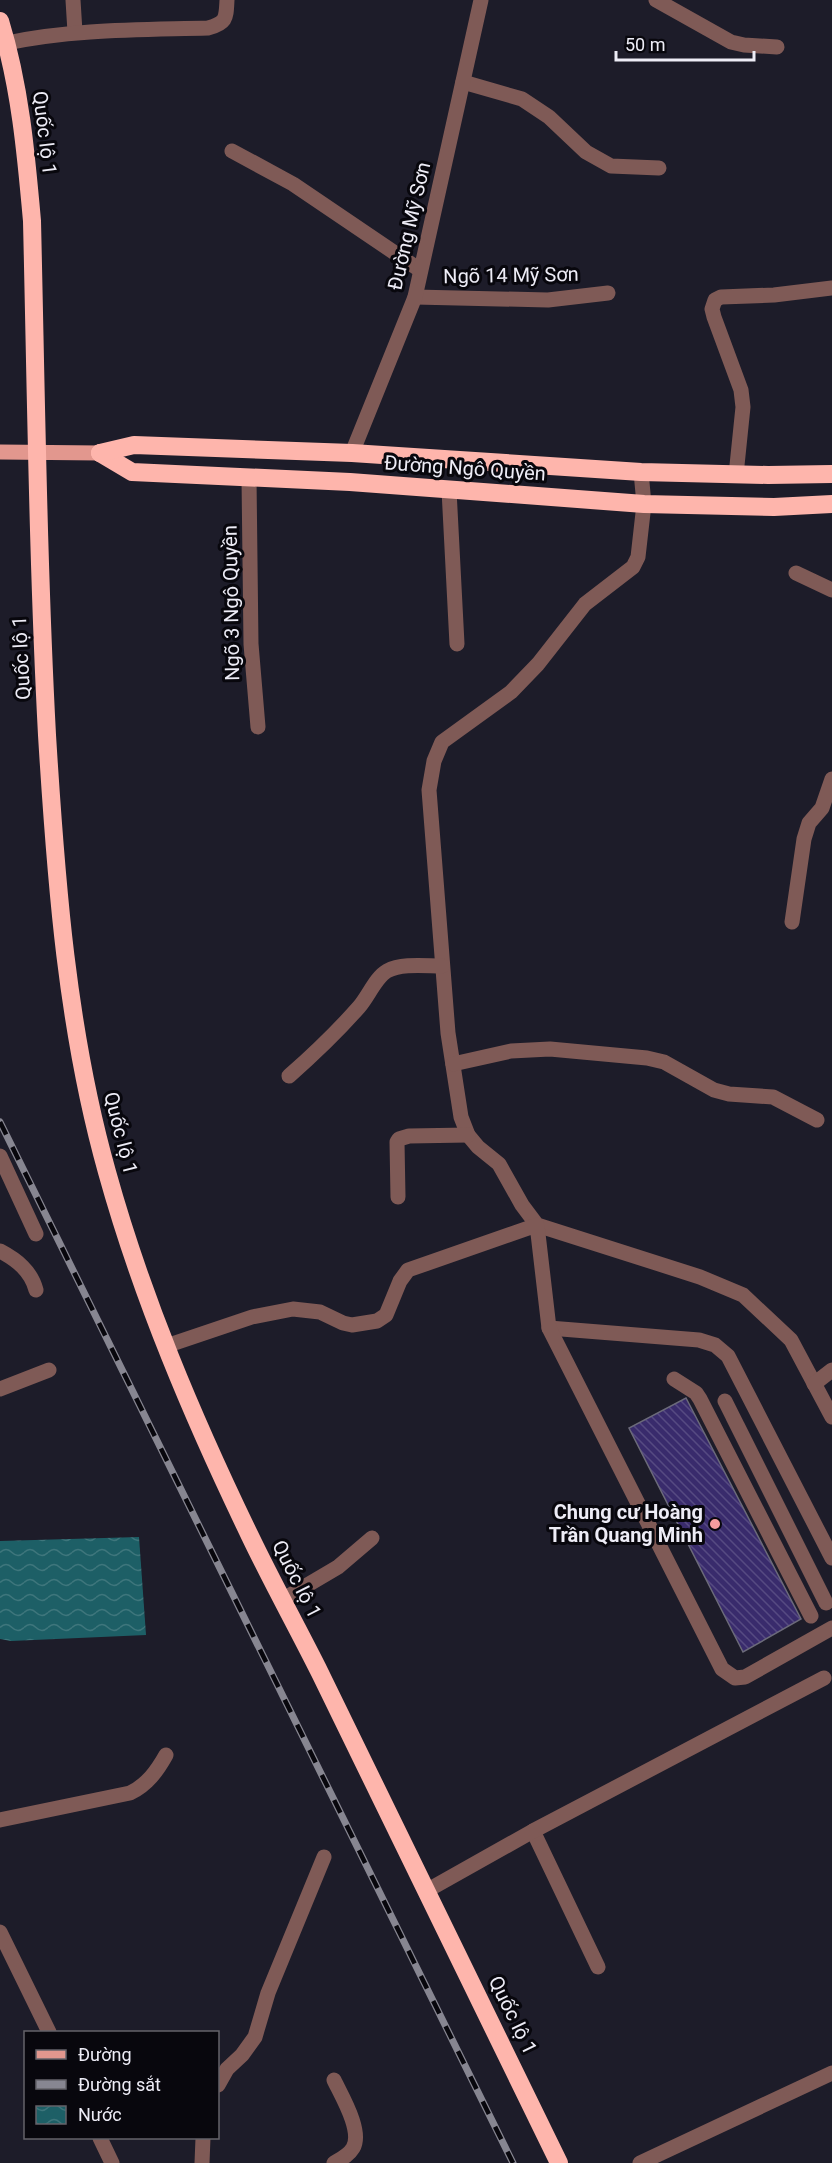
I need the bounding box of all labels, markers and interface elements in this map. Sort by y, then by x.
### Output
scale bar [616,24,754,62]
text: 50 m [625,34,665,55]
street label: Quốc lộ 1 [28,90,62,176]
street label: Đường Mỹ Sơn [383,160,435,292]
street label: Ngõ 14 Mỹ Sơn [443,262,579,288]
street label: Đường Ngô Quyền [383,450,547,486]
street label: Ngõ 3 Ngô Quyền [218,525,244,681]
street label: Quốc lộ 1 [7,615,35,701]
street label: Quốc lộ 1 [99,1089,143,1177]
place label: Chung cư Hoàng Trần Quang Minh [549,1500,703,1547]
marker: Chung cư Hoàng Trần Quang Minh [708,1517,722,1531]
street label: Quốc lộ 1 [267,1536,327,1622]
street label: Quốc lộ 1 [484,1972,542,2058]
legend [24,2031,219,2139]
text: Đường [78,2044,132,2065]
text: Đường sắt [78,2074,161,2095]
text: Nước [78,2104,122,2125]

